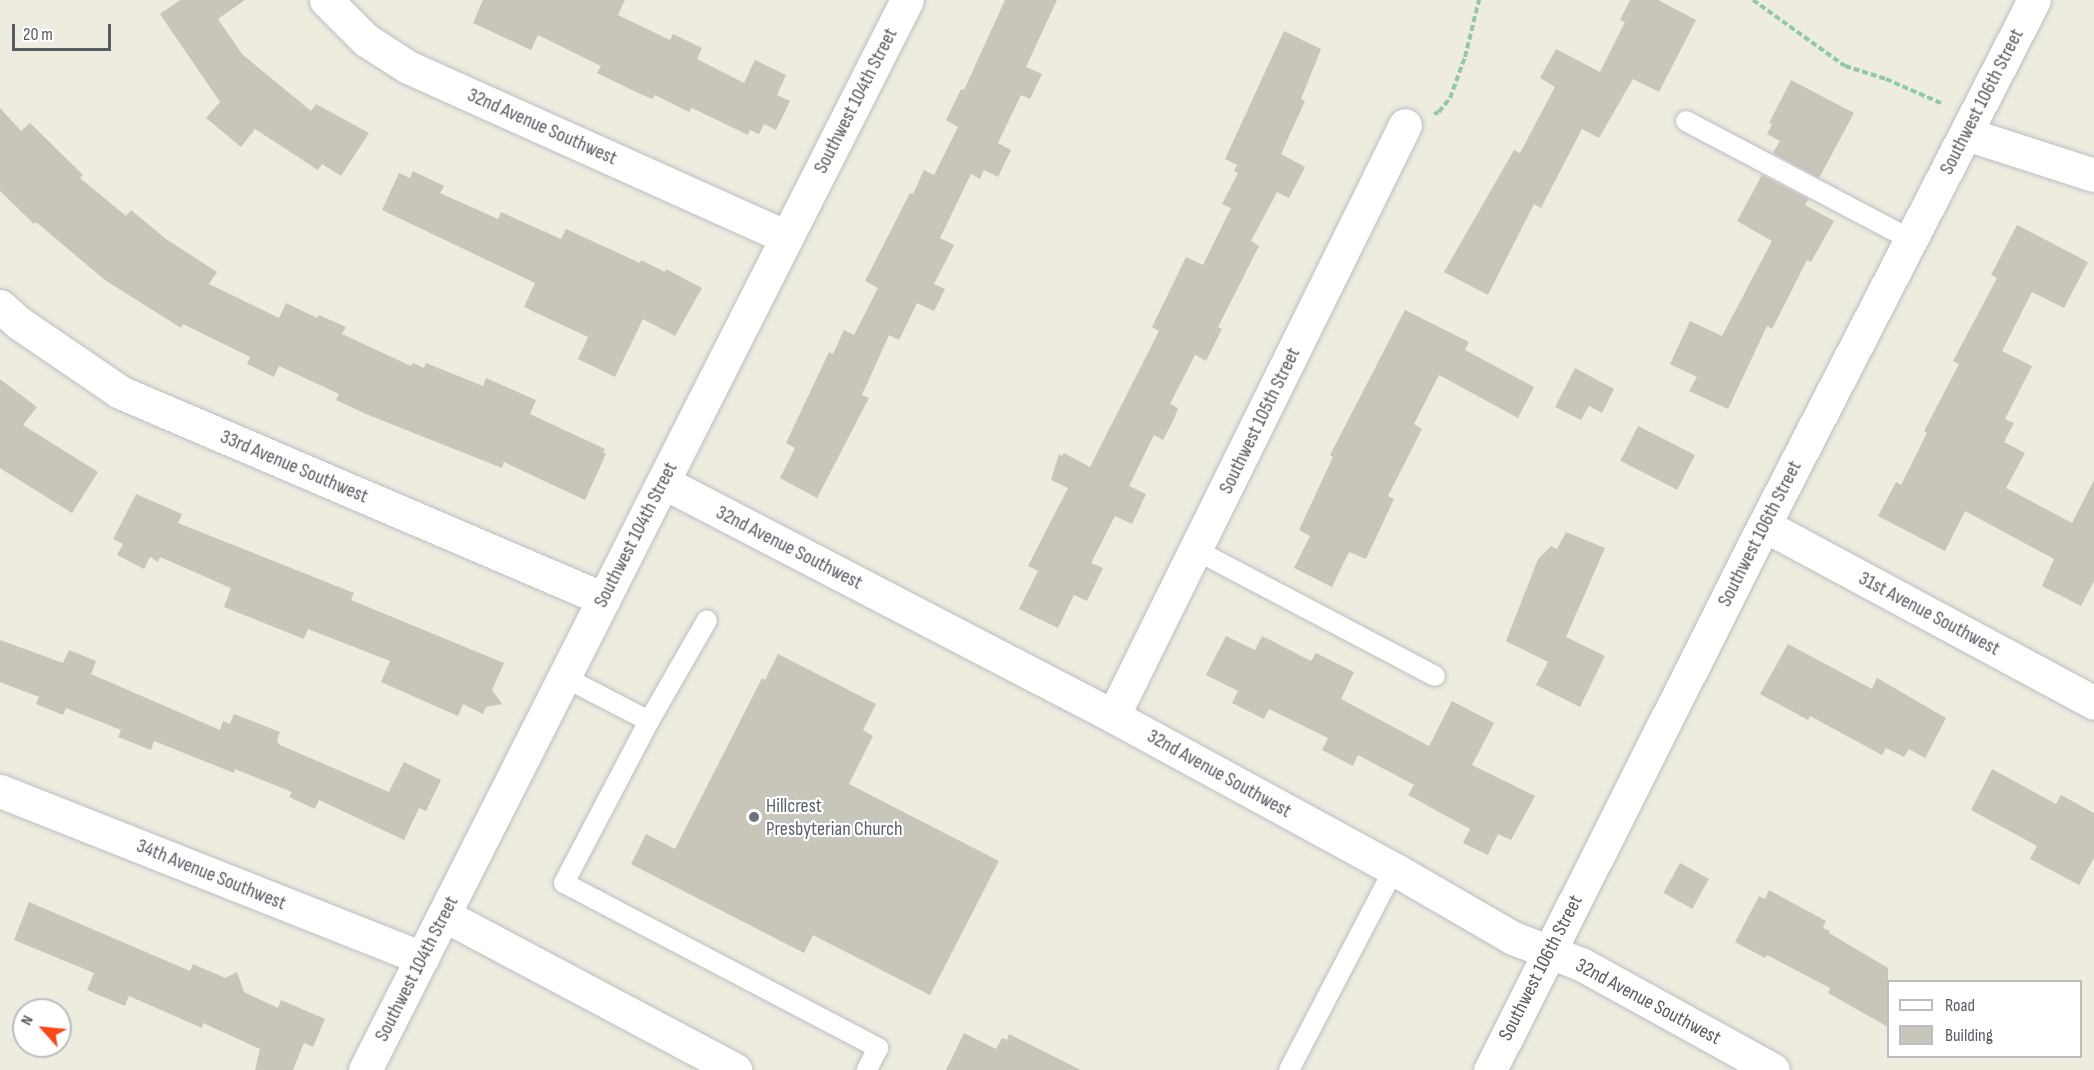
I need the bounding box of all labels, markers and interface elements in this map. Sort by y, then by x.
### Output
scale bar [15,12,114,50]
text: 20 m [23,24,53,45]
street label: Southwest 104th Street [809,24,903,178]
street label: Southwest 106th Street [1935,25,2029,179]
street label: 32nd Avenue Southwest [464,83,620,171]
street label: Southwest 105th Street [1214,344,1306,498]
street label: 33rd Avenue Southwest [217,425,371,509]
street label: Southwest 106th Street [1713,457,1807,611]
street label: Southwest 104th Street [589,458,683,612]
street label: 32nd Avenue Southwest [712,501,866,595]
street label: 31st Avenue Southwest [1854,567,2004,661]
street label: 32nd Avenue Southwest [1143,724,1295,824]
place label: Hillcrest Presbyterian Church [766,794,903,841]
marker: Hillcrest Presbyterian Church [747,810,761,824]
street label: 34th Avenue Southwest [133,834,289,916]
street label: Southwest 106th Street [1494,891,1588,1045]
street label: Southwest 104th Street [370,892,464,1046]
street label: 32nd Avenue Southwest [1571,954,1725,1050]
legend [1887,980,2082,1058]
text: Road [1945,995,1975,1016]
north arrow [12,998,72,1058]
text: N [17,1012,38,1029]
text: Building [1945,1025,1993,1046]

